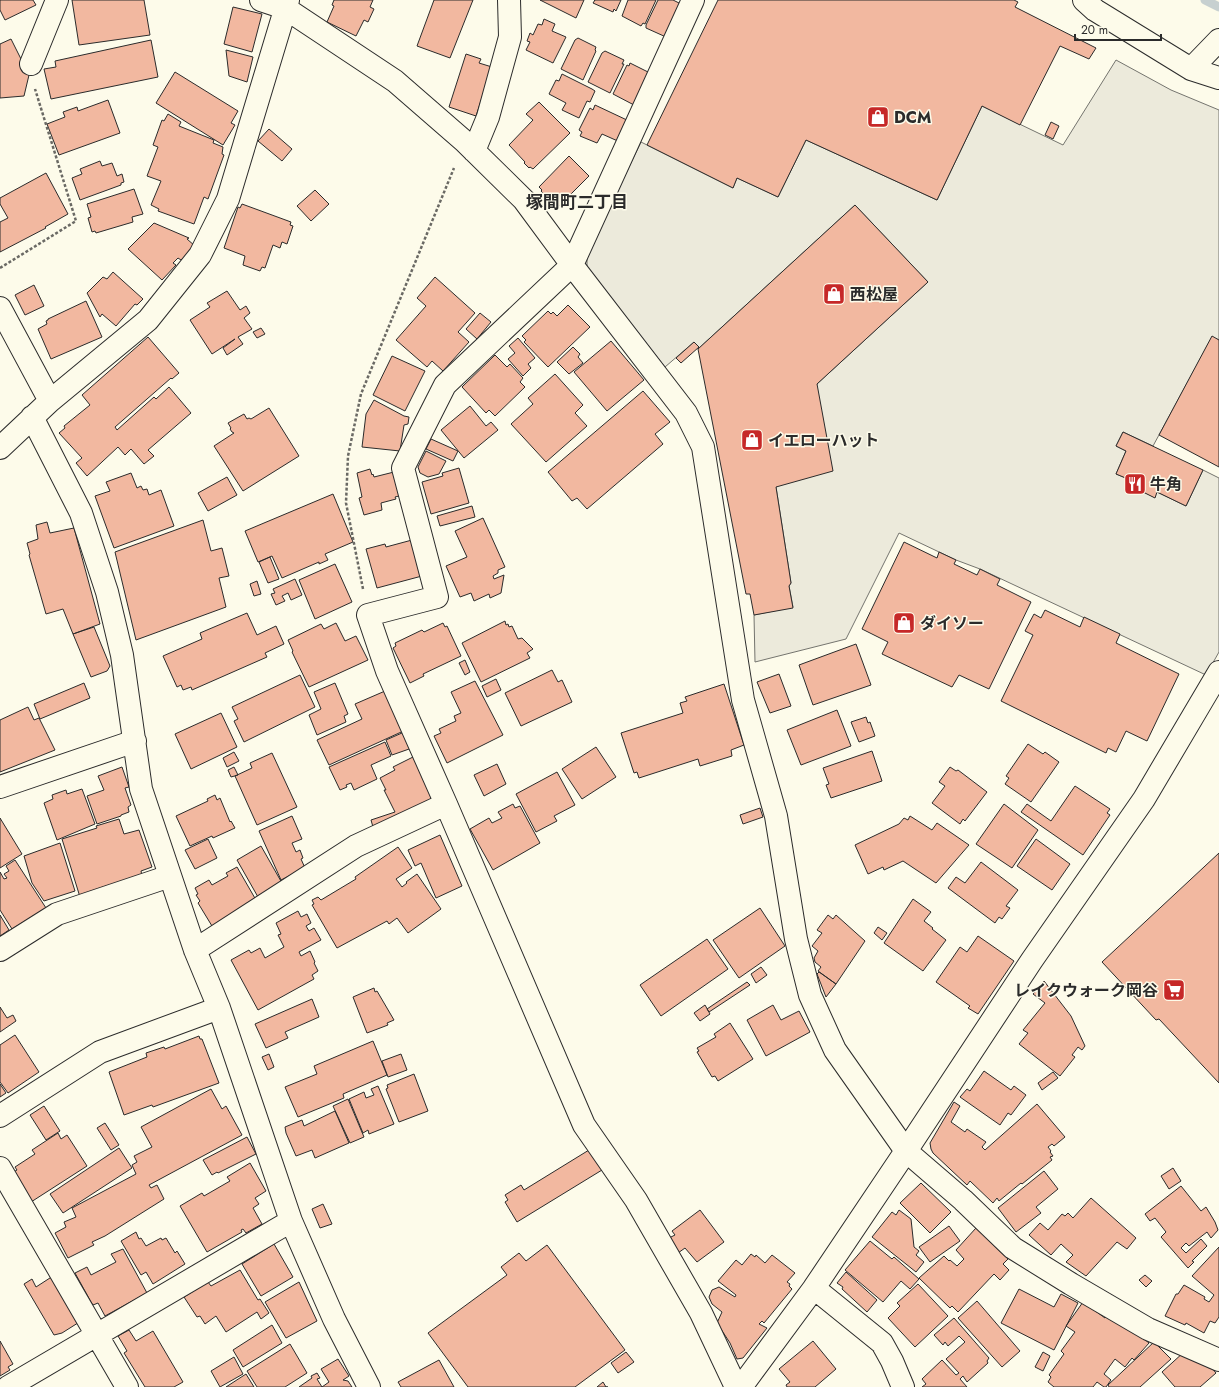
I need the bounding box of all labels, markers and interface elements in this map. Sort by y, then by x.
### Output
scale bar [1075,16,1161,42]
text: 20 m [1081,21,1108,39]
shop icon: DCM [865,104,891,130]
place label: DCM [894,106,931,129]
district label: 塚間町二丁目 [526,190,628,214]
shop icon: 西松屋 [821,281,847,307]
place label: 西松屋 [850,283,898,306]
shop icon: イエローハット [739,427,765,453]
place label: イエローハット [768,429,880,452]
restaurant icon: 牛角 [1122,471,1148,497]
place label: 牛角 [1150,473,1182,496]
shop icon: ダイソー [891,610,917,636]
place label: ダイソー [920,612,984,635]
supermarket icon: レイクウォーク岡谷 [1161,977,1187,1003]
place label: レイクウォーク岡谷 [1014,979,1158,1002]

